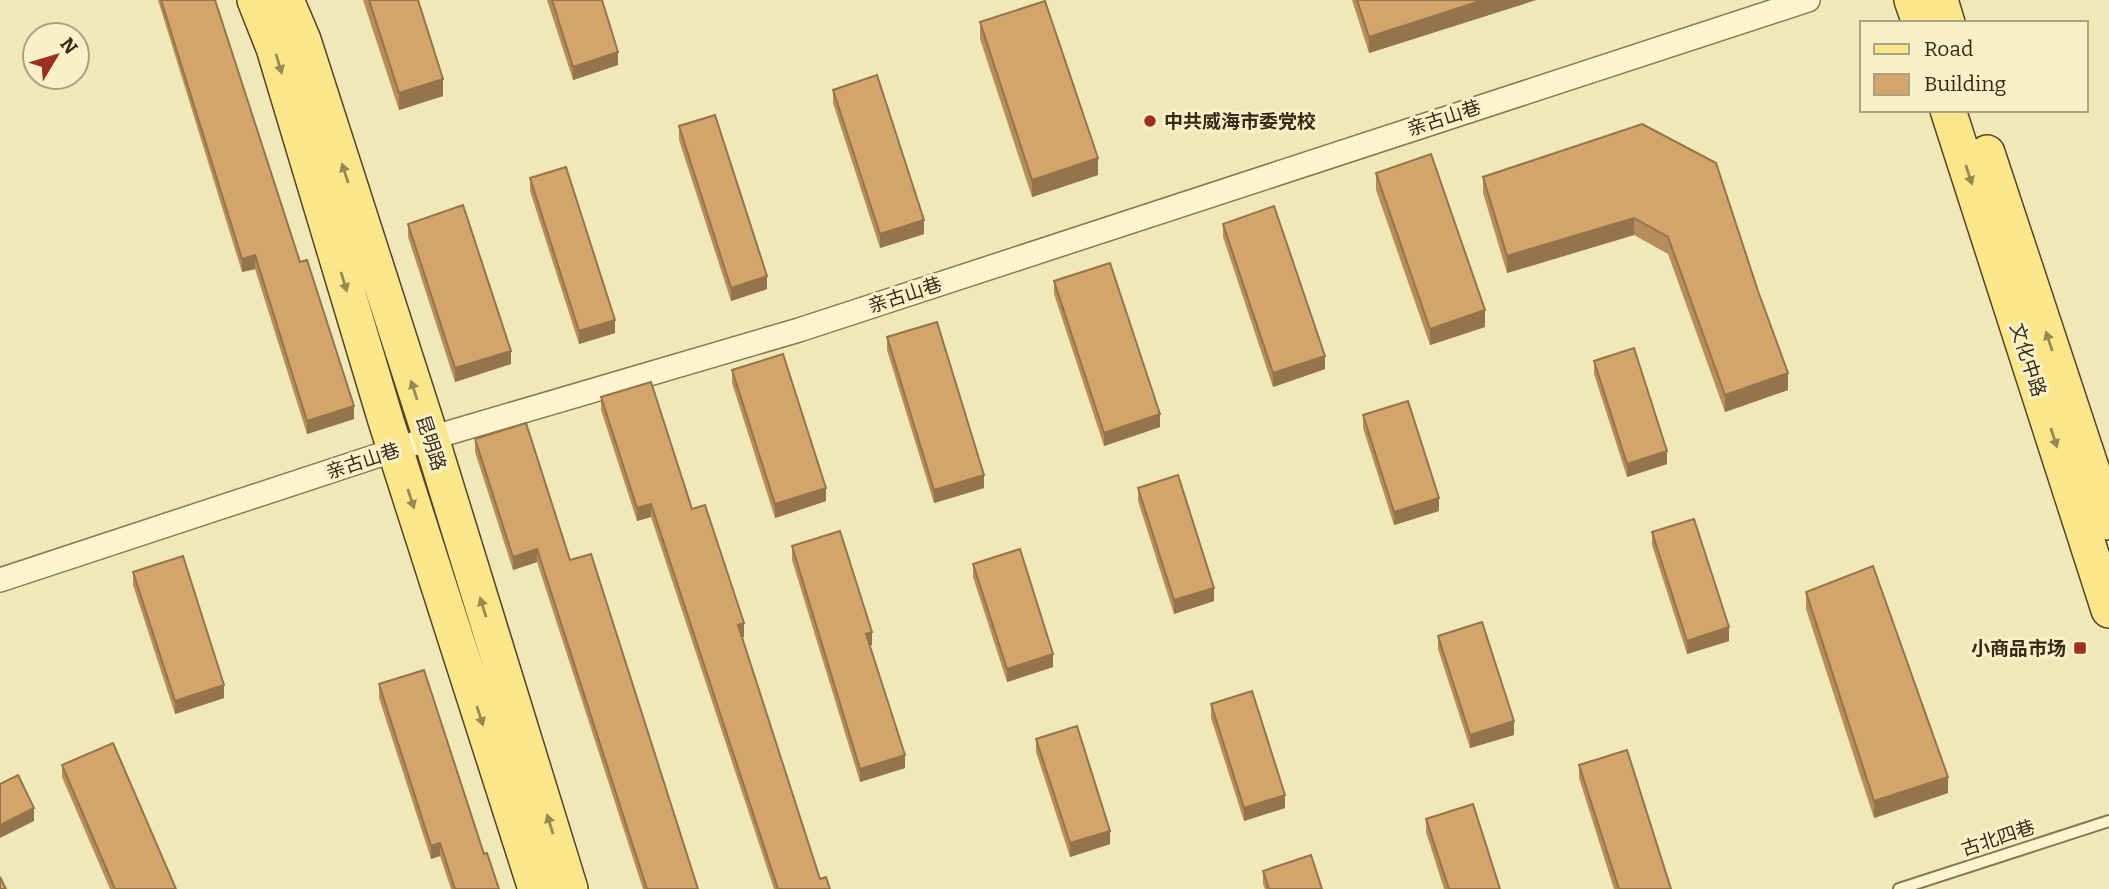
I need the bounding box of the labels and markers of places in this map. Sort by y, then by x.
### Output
place label: 中共威海市委党校 [1164,110,1316,133]
marker: 中共威海市委党校 [1142,113,1158,129]
place label: 小商品市场 [1971,637,2066,660]
marker: 小商品市场 [2072,640,2088,656]

